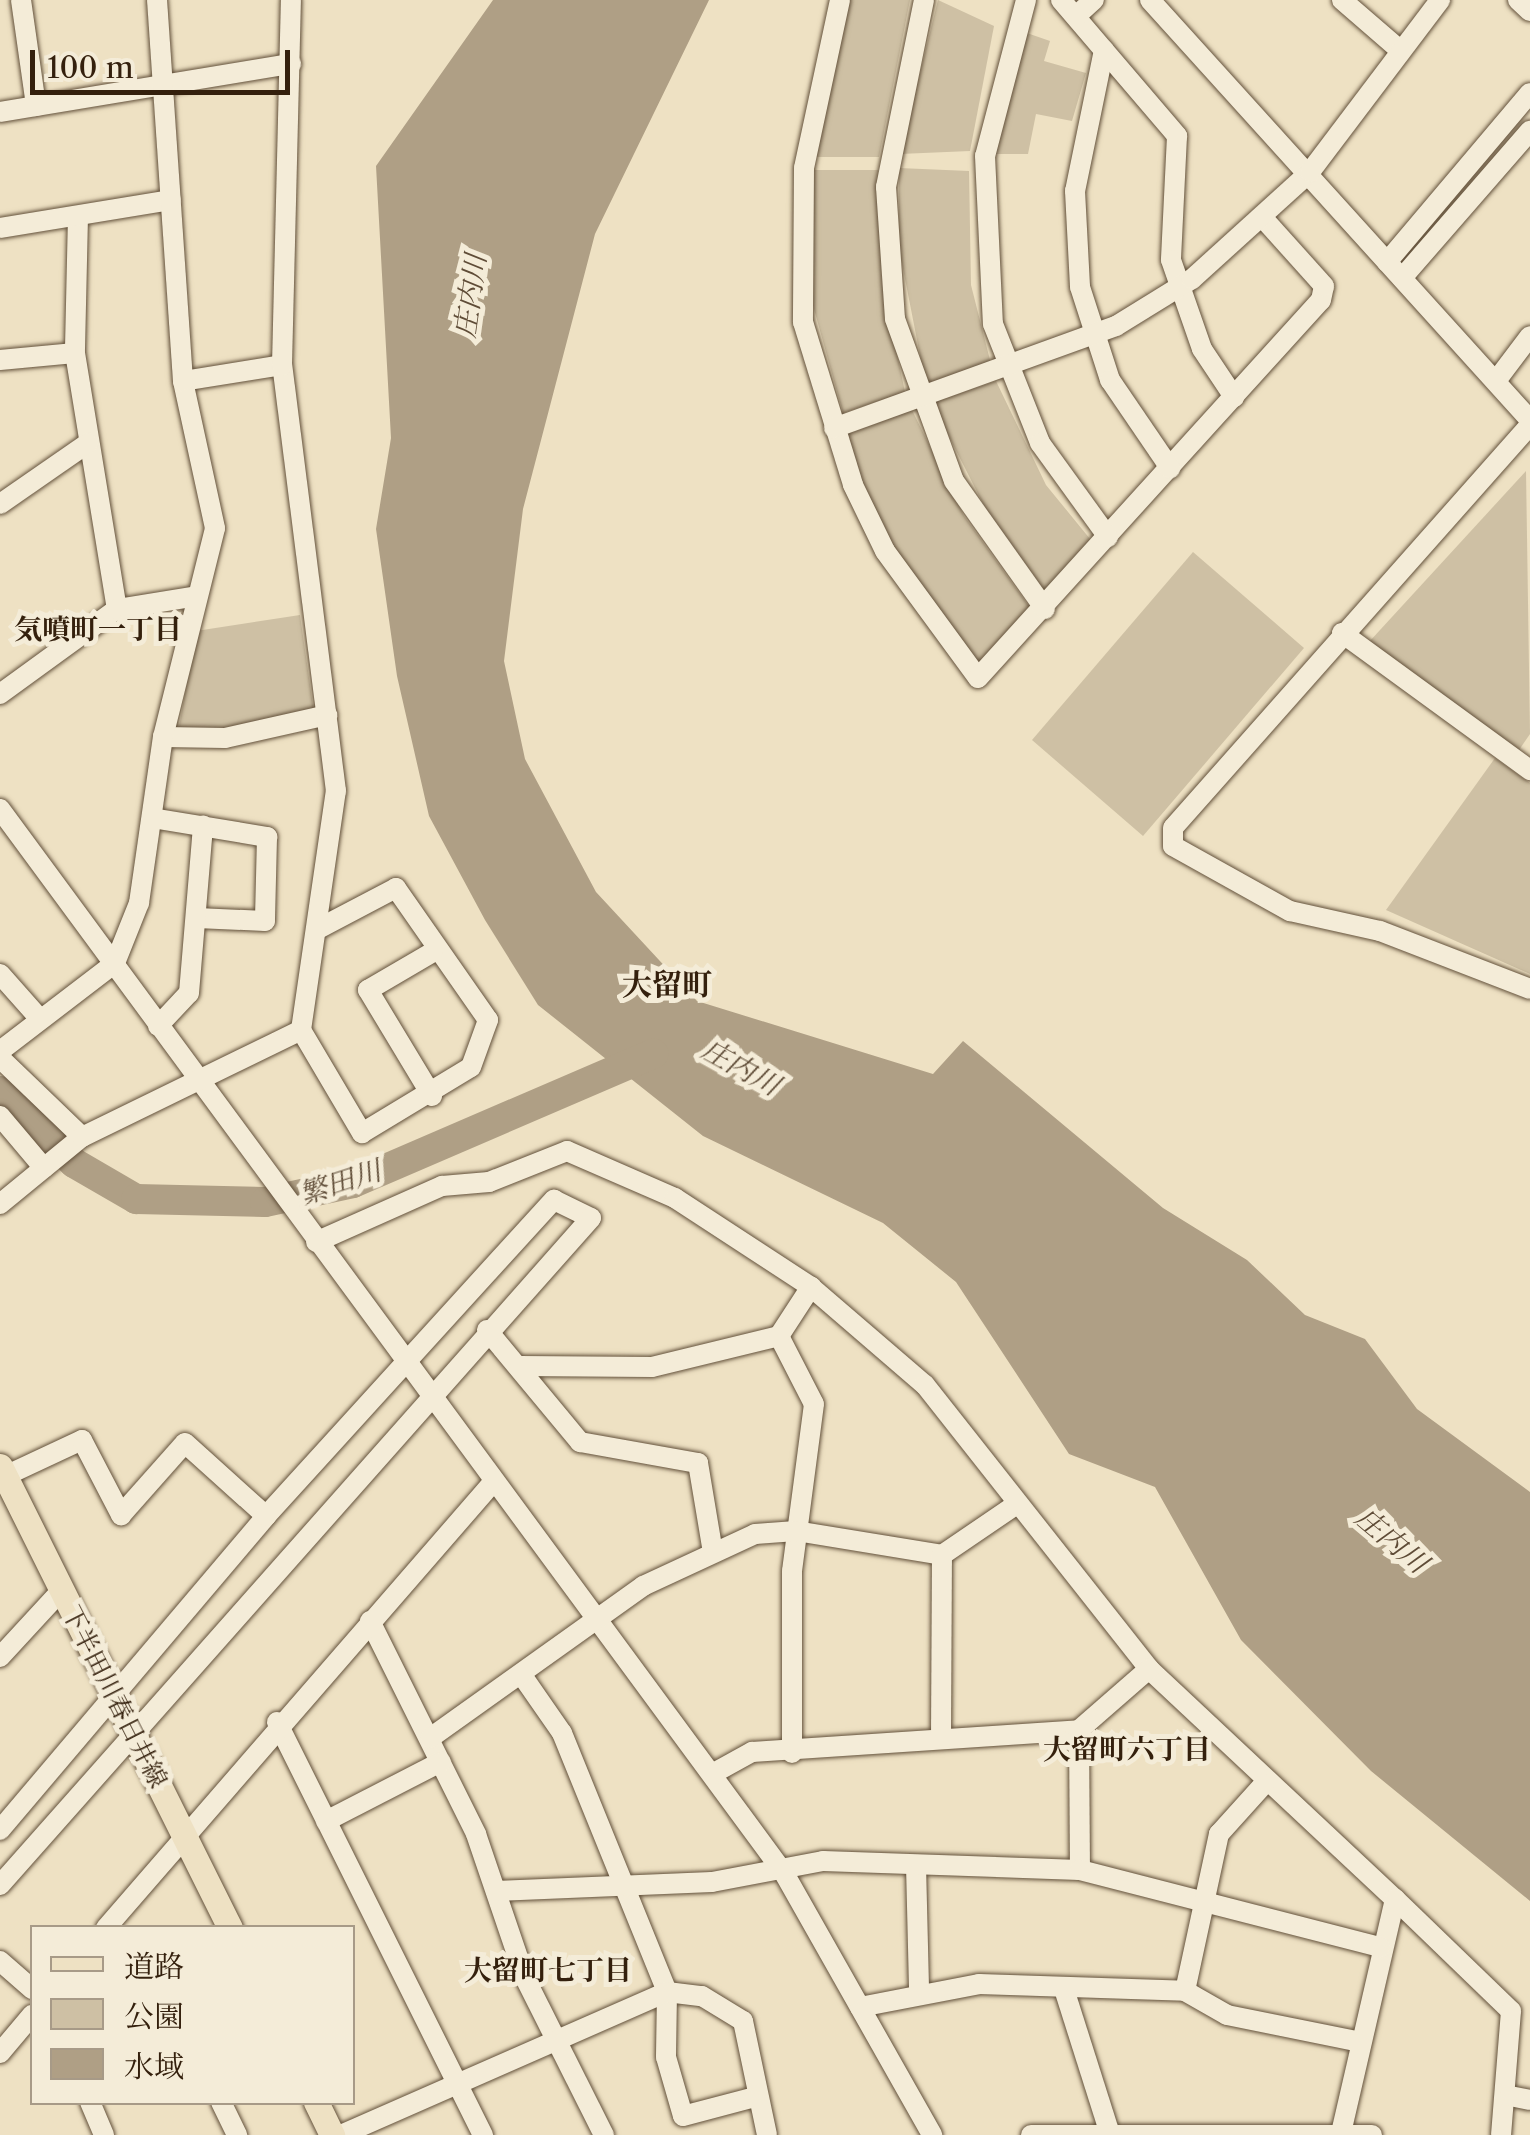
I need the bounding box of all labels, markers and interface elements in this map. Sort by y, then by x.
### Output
scale bar [35,30,295,92]
text: 100 m [47,49,134,86]
water label: 庄内川 [448,252,492,340]
district label: 気噴町一丁目 [14,612,182,646]
district label: 大留町 [622,967,712,1003]
water label: 庄内川 [696,1032,786,1102]
water label: 繁田川 [295,1153,385,1211]
water label: 庄内川 [1349,1500,1435,1580]
street label: 下半田川春日井線 [55,1601,173,1793]
district label: 大留町六丁目 [1043,1732,1211,1766]
legend [30,1925,355,2105]
text: 道路 [124,1948,184,1985]
district label: 大留町七丁目 [464,1953,632,1987]
text: 公園 [124,1998,184,2035]
text: 水域 [124,2048,184,2085]

